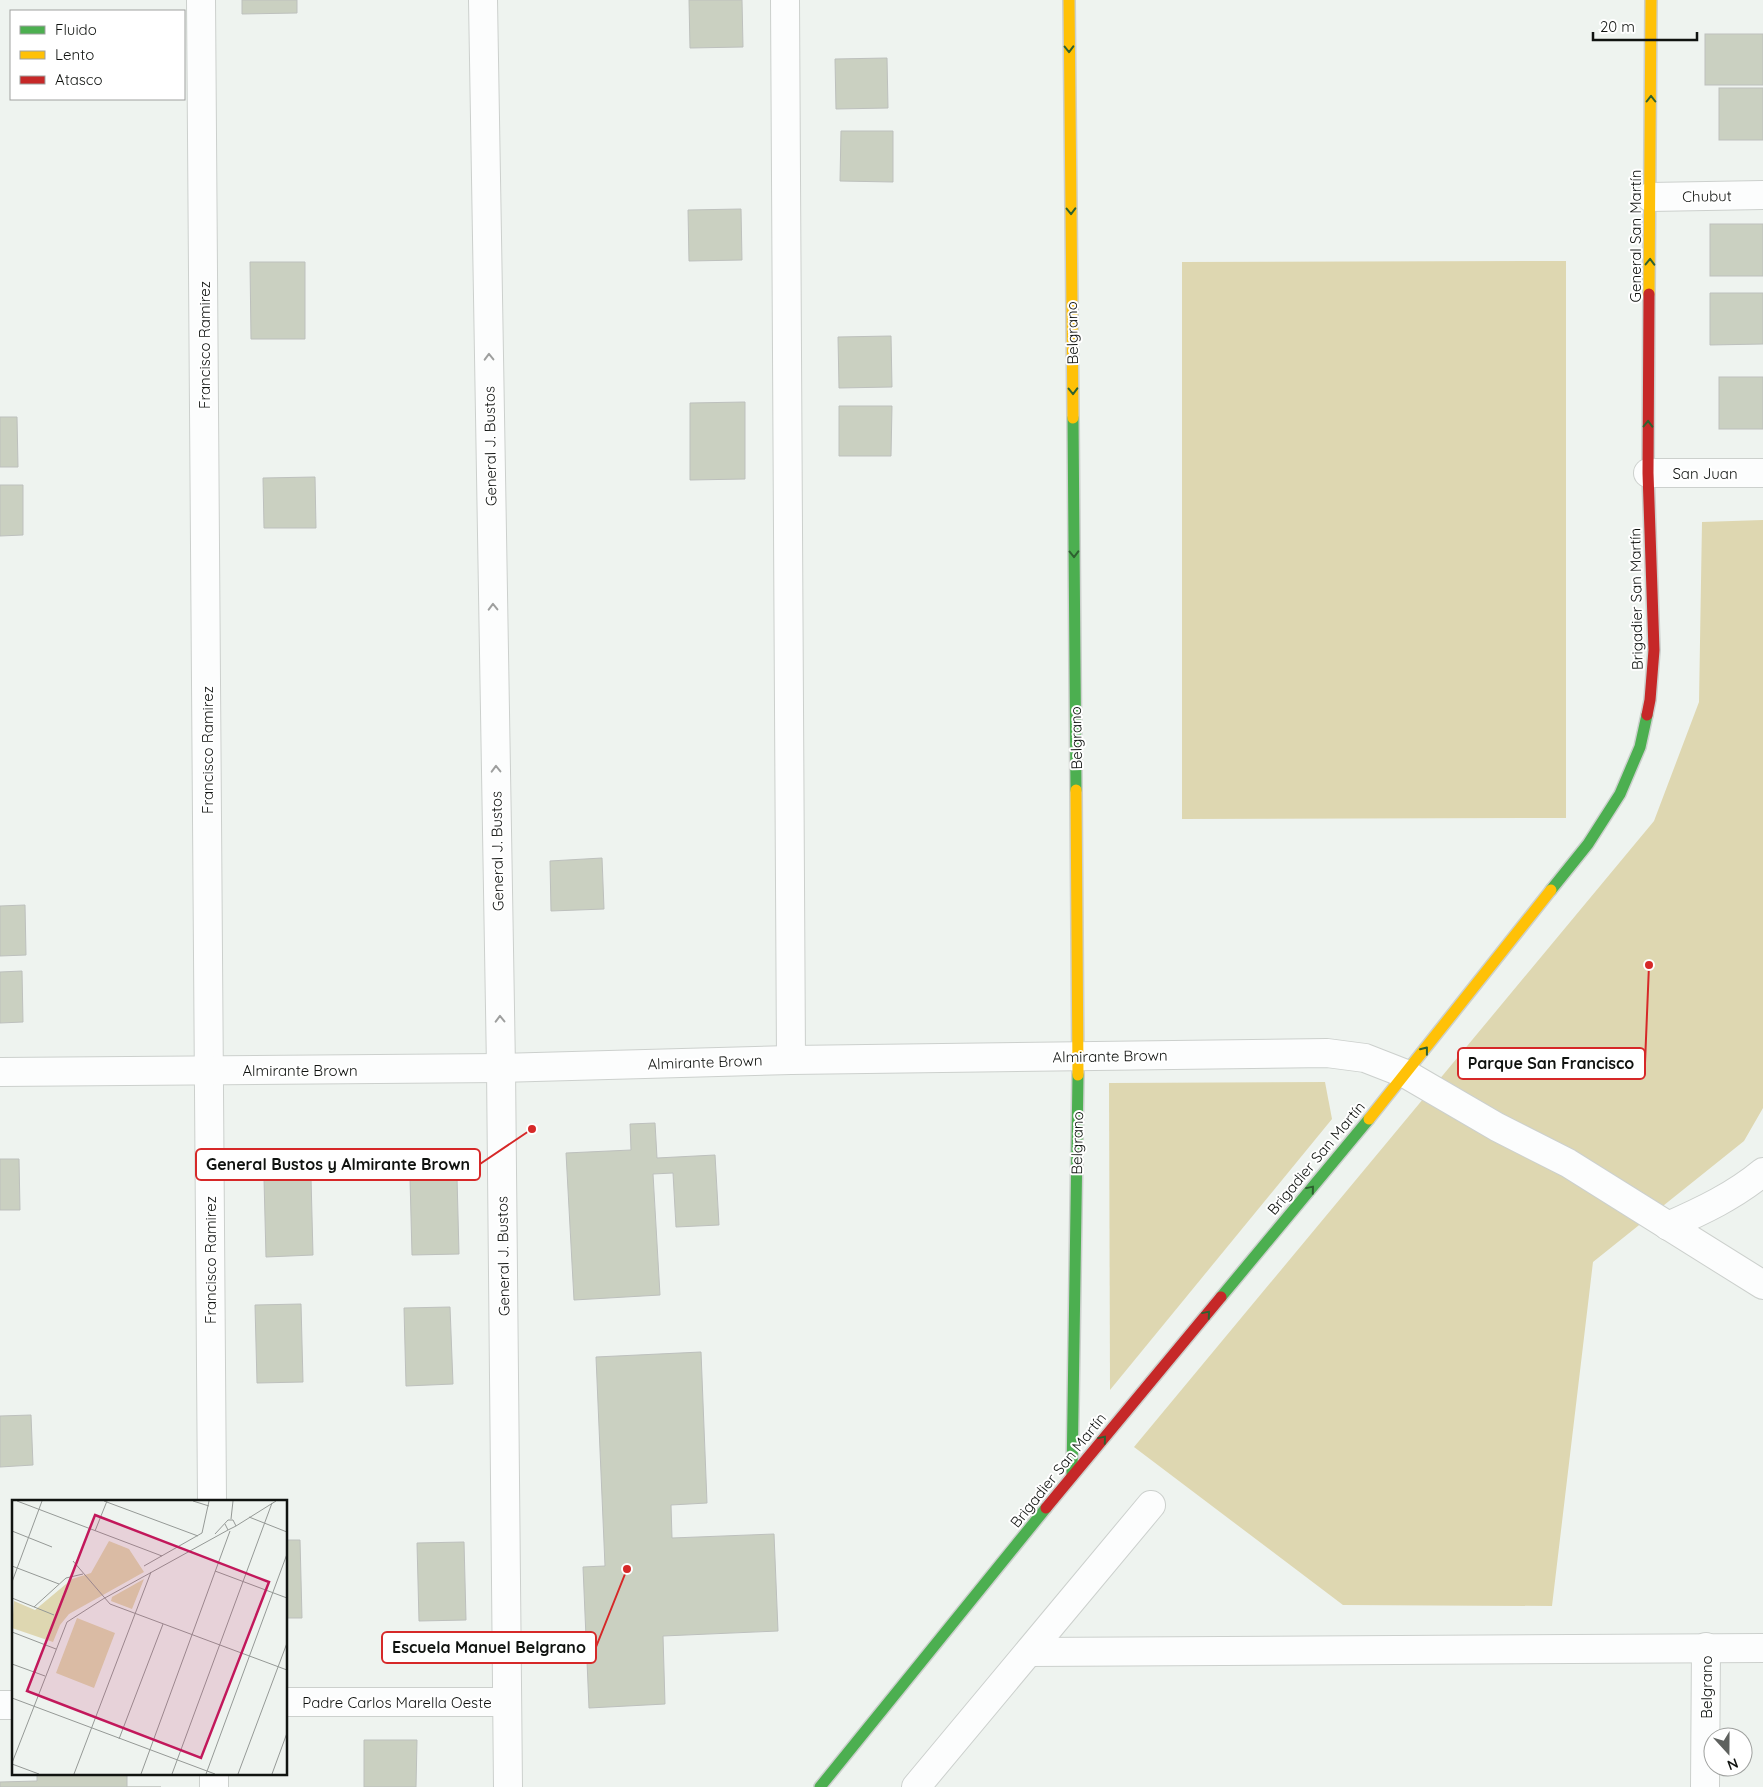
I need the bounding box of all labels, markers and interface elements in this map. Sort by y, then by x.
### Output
legend [10,10,185,100]
scale bar [1593,10,1697,42]
text: 20 m [1600,17,1635,36]
text: Fluido [55,20,97,39]
text: Lento [55,45,94,64]
one-way arrow [1064,45,1075,53]
text: Atasco [55,70,103,89]
one-way arrow [1646,95,1656,103]
street label: General San Martín [1626,170,1645,302]
street label: Chubut [1682,186,1732,206]
one-way arrow [1066,208,1076,215]
one-way arrow [1645,258,1655,266]
street label: Francisco Ramirez [195,281,214,409]
street label: Belgrano [1062,301,1082,365]
one-way arrow [484,353,494,360]
street label: General J. Bustos [479,386,501,506]
one-way arrow [1067,387,1078,395]
one-way arrow [1643,420,1653,428]
street label: San Juan [1672,464,1738,483]
street label: Brigadier San Martín [1625,528,1647,670]
one-way arrow [1069,550,1079,558]
one-way arrow [488,603,498,610]
street label: Francisco Ramirez [198,686,217,814]
street label: Belgrano [1066,706,1086,770]
one-way arrow [491,765,501,773]
street label: General J. Bustos [486,791,508,911]
one-way arrow [495,1015,505,1023]
street label: Almirante Brown [1052,1045,1168,1067]
one-way arrow [1420,1047,1428,1056]
callout: Parque San Francisco [1458,1048,1645,1079]
street label: Almirante Brown [647,1050,763,1074]
text: Parque San Francisco [1468,1053,1634,1073]
street label: Almirante Brown [242,1061,358,1080]
street label: Brigadier San Martín [1263,1097,1369,1219]
street label: Belgrano [1067,1111,1087,1175]
callout: General Bustos y Almirante Brown [196,1149,480,1180]
text: General Bustos y Almirante Brown [206,1154,470,1174]
one-way arrow [1305,1185,1314,1194]
street label: Francisco Ramirez [201,1196,220,1324]
street label: General J. Bustos [492,1196,514,1316]
one-way arrow [1201,1310,1210,1319]
street label: Brigadier San Martín [1006,1409,1110,1531]
one-way arrow [1097,1435,1106,1444]
inset map [12,1500,288,1774]
callout: Escuela Manuel Belgrano [382,1632,596,1663]
text: Escuela Manuel Belgrano [392,1637,586,1657]
street label: Belgrano [1697,1655,1716,1719]
street label: Padre Carlos Marella Oeste [302,1693,492,1712]
north arrow [1703,1727,1753,1777]
text: N [1725,1754,1741,1774]

